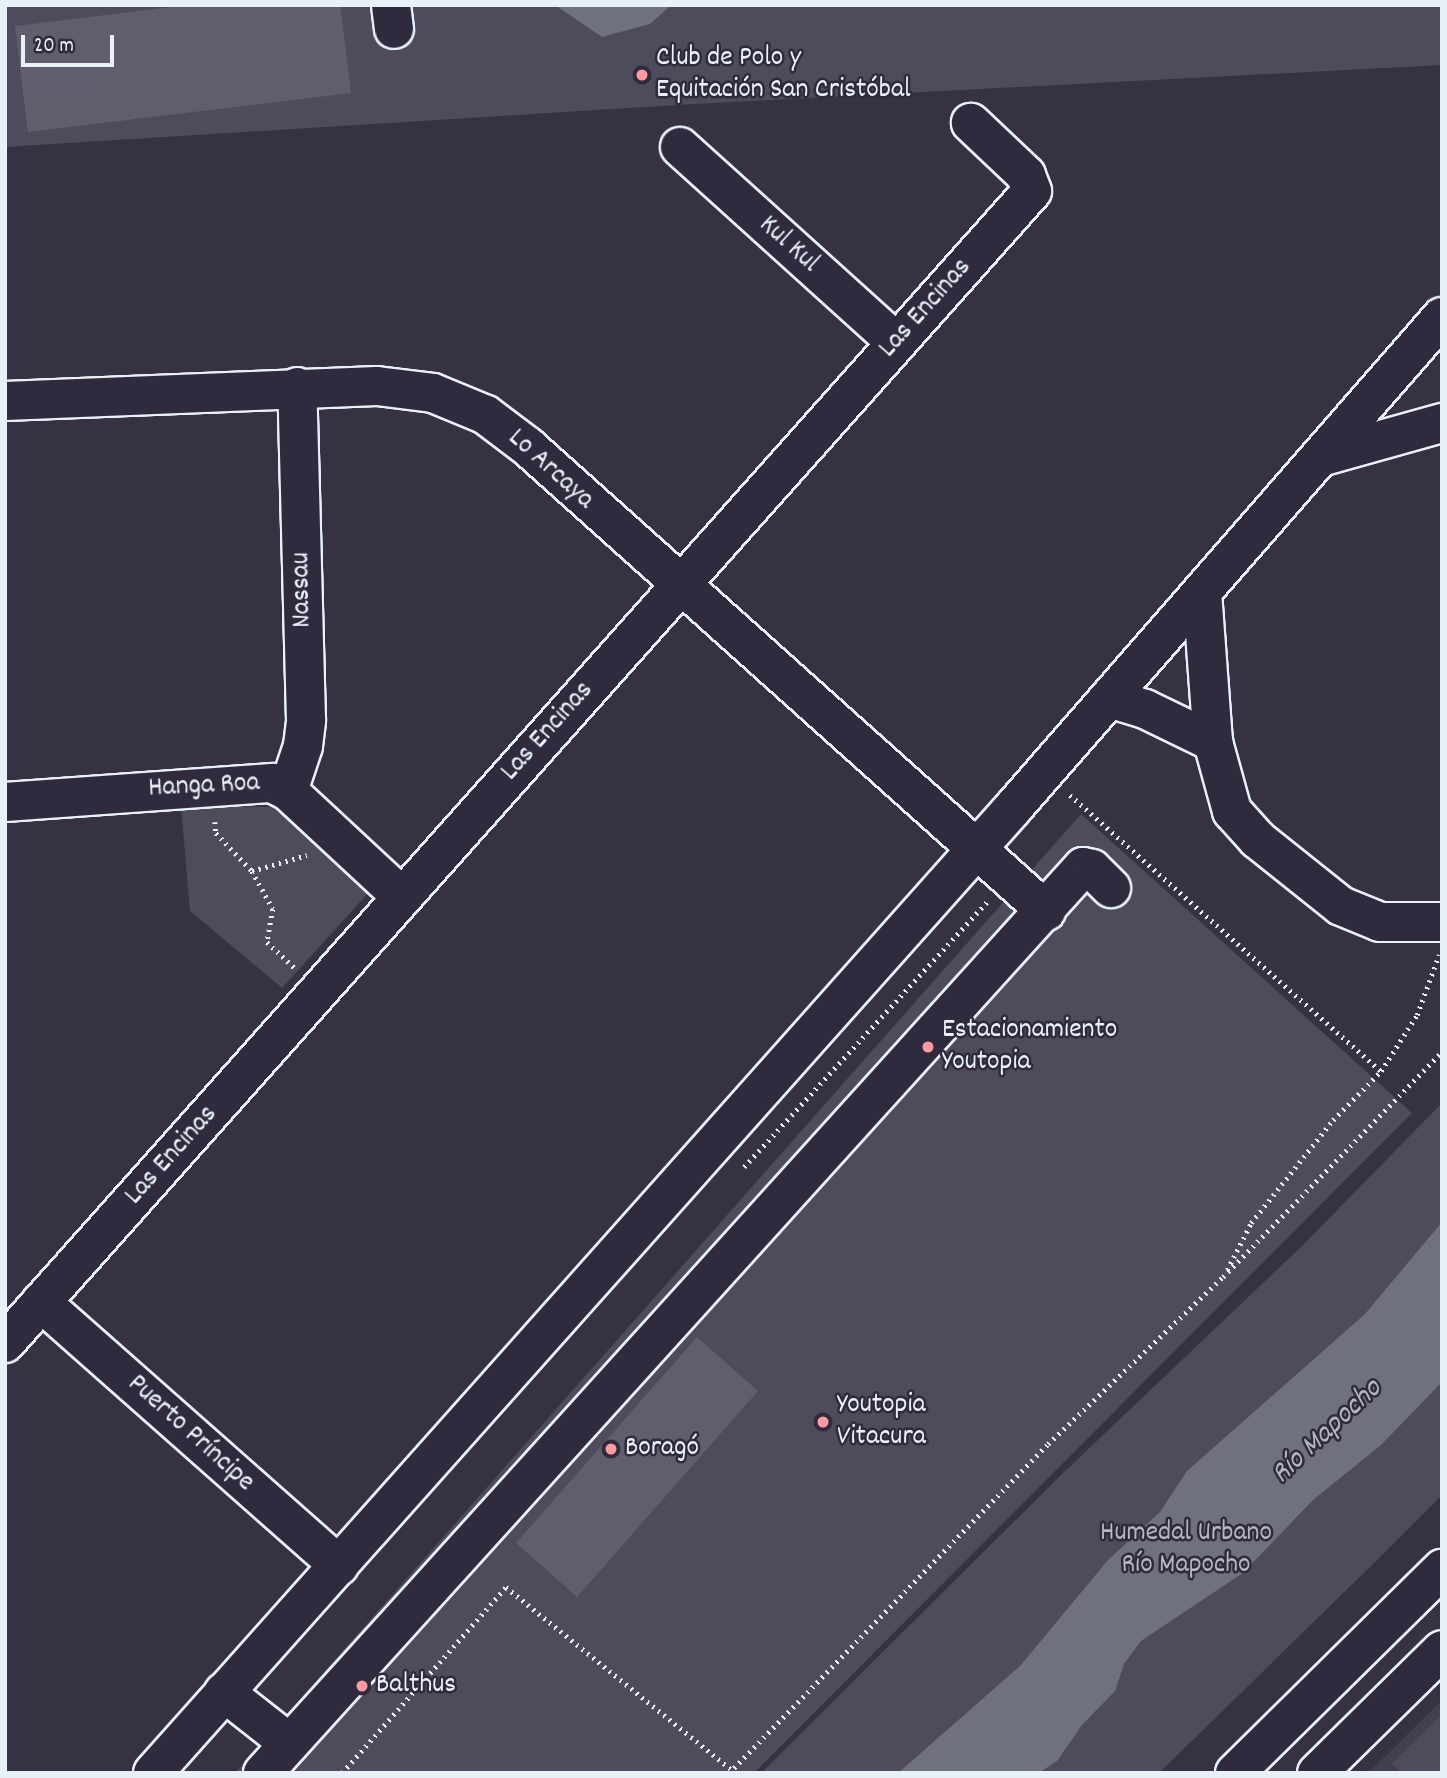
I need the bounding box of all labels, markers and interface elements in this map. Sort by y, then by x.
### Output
scale bar [24,21,117,65]
text: 20 m [34,32,74,62]
place label: Club de Polo y Equitación San Cristóbal [656,42,911,108]
marker: Club de Polo y Equitación San Cristóbal [634,67,650,83]
street label: Kul Kul [751,209,825,281]
street label: Las Encinas [872,252,980,366]
street label: Lo Arcaya [500,422,600,518]
street label: Nassau [286,552,320,628]
street label: Las Encinas [494,675,602,789]
street label: Hanga Roa [147,767,261,807]
place label: Estacionamiento Youtopia [942,1014,1117,1080]
marker: Estacionamiento Youtopia [920,1039,936,1055]
street label: Las Encinas [118,1099,226,1213]
street label: Puerto Príncipe [119,1368,261,1500]
water label: Río Mapocho [1265,1373,1391,1493]
place label: Youtopia Vitacura [837,1389,926,1455]
marker: Youtopia Vitacura [815,1414,831,1430]
place label: Boragó [625,1432,699,1466]
marker: Boragó [603,1441,619,1457]
park label: Humedal Urbano Río Mapocho [1100,1517,1272,1583]
place label: Balthus [376,1669,456,1703]
marker: Balthus [354,1678,370,1694]

